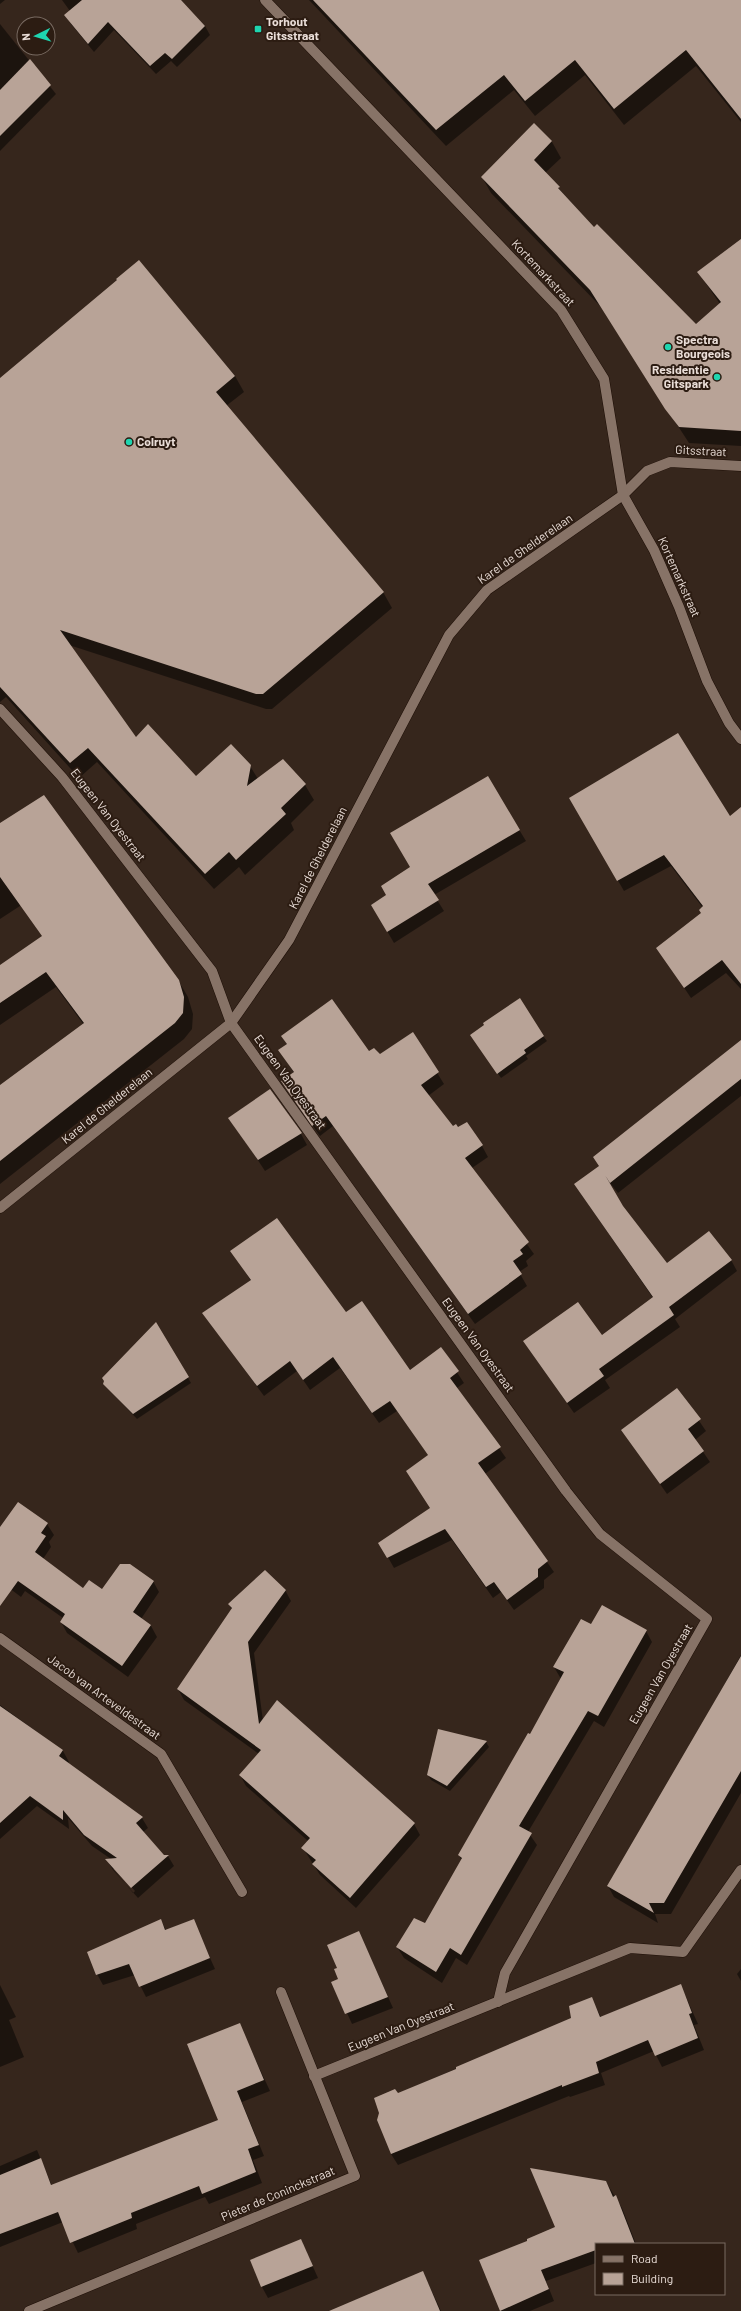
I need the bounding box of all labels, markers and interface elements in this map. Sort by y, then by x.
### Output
place label: Torhout Gitsstraat [266,14,320,42]
north arrow [16,16,56,56]
marker: Torhout Gitsstraat [253,24,263,34]
text: N [19,33,32,41]
street label: Kortemarkstraat [509,236,578,309]
place label: Spectra Bourgeois [676,332,730,360]
marker: Spectra Bourgeois [663,342,673,352]
place label: Residentie Gitspark [652,362,710,390]
marker: Residentie Gitspark [712,372,722,382]
place label: Colruyt [137,434,176,448]
marker: Colruyt [124,437,134,447]
street label: Gitsstraat [675,442,727,458]
street label: Karel de Ghelderelaan [474,510,575,586]
street label: Kortemarkstraat [656,534,704,619]
street label: Eugeen Van Oyestraat [68,765,149,863]
street label: Karel de Ghelderelaan [285,804,349,911]
street label: Eugeen Van Oyestraat [252,1031,330,1131]
street label: Karel de Ghelderelaan [58,1064,155,1146]
street label: Eugeen Van Oyestraat [440,1294,518,1394]
street label: Eugeen Van Oyestraat [626,1621,695,1726]
street label: Jacob van Arteveldestraat [45,1651,164,1742]
street label: Eugeen Van Oyestraat [345,1998,456,2054]
street label: Pieter de Coninckstraat [219,2163,337,2223]
legend [595,2243,725,2295]
text: Road [631,2251,658,2265]
text: Building [631,2271,673,2285]

